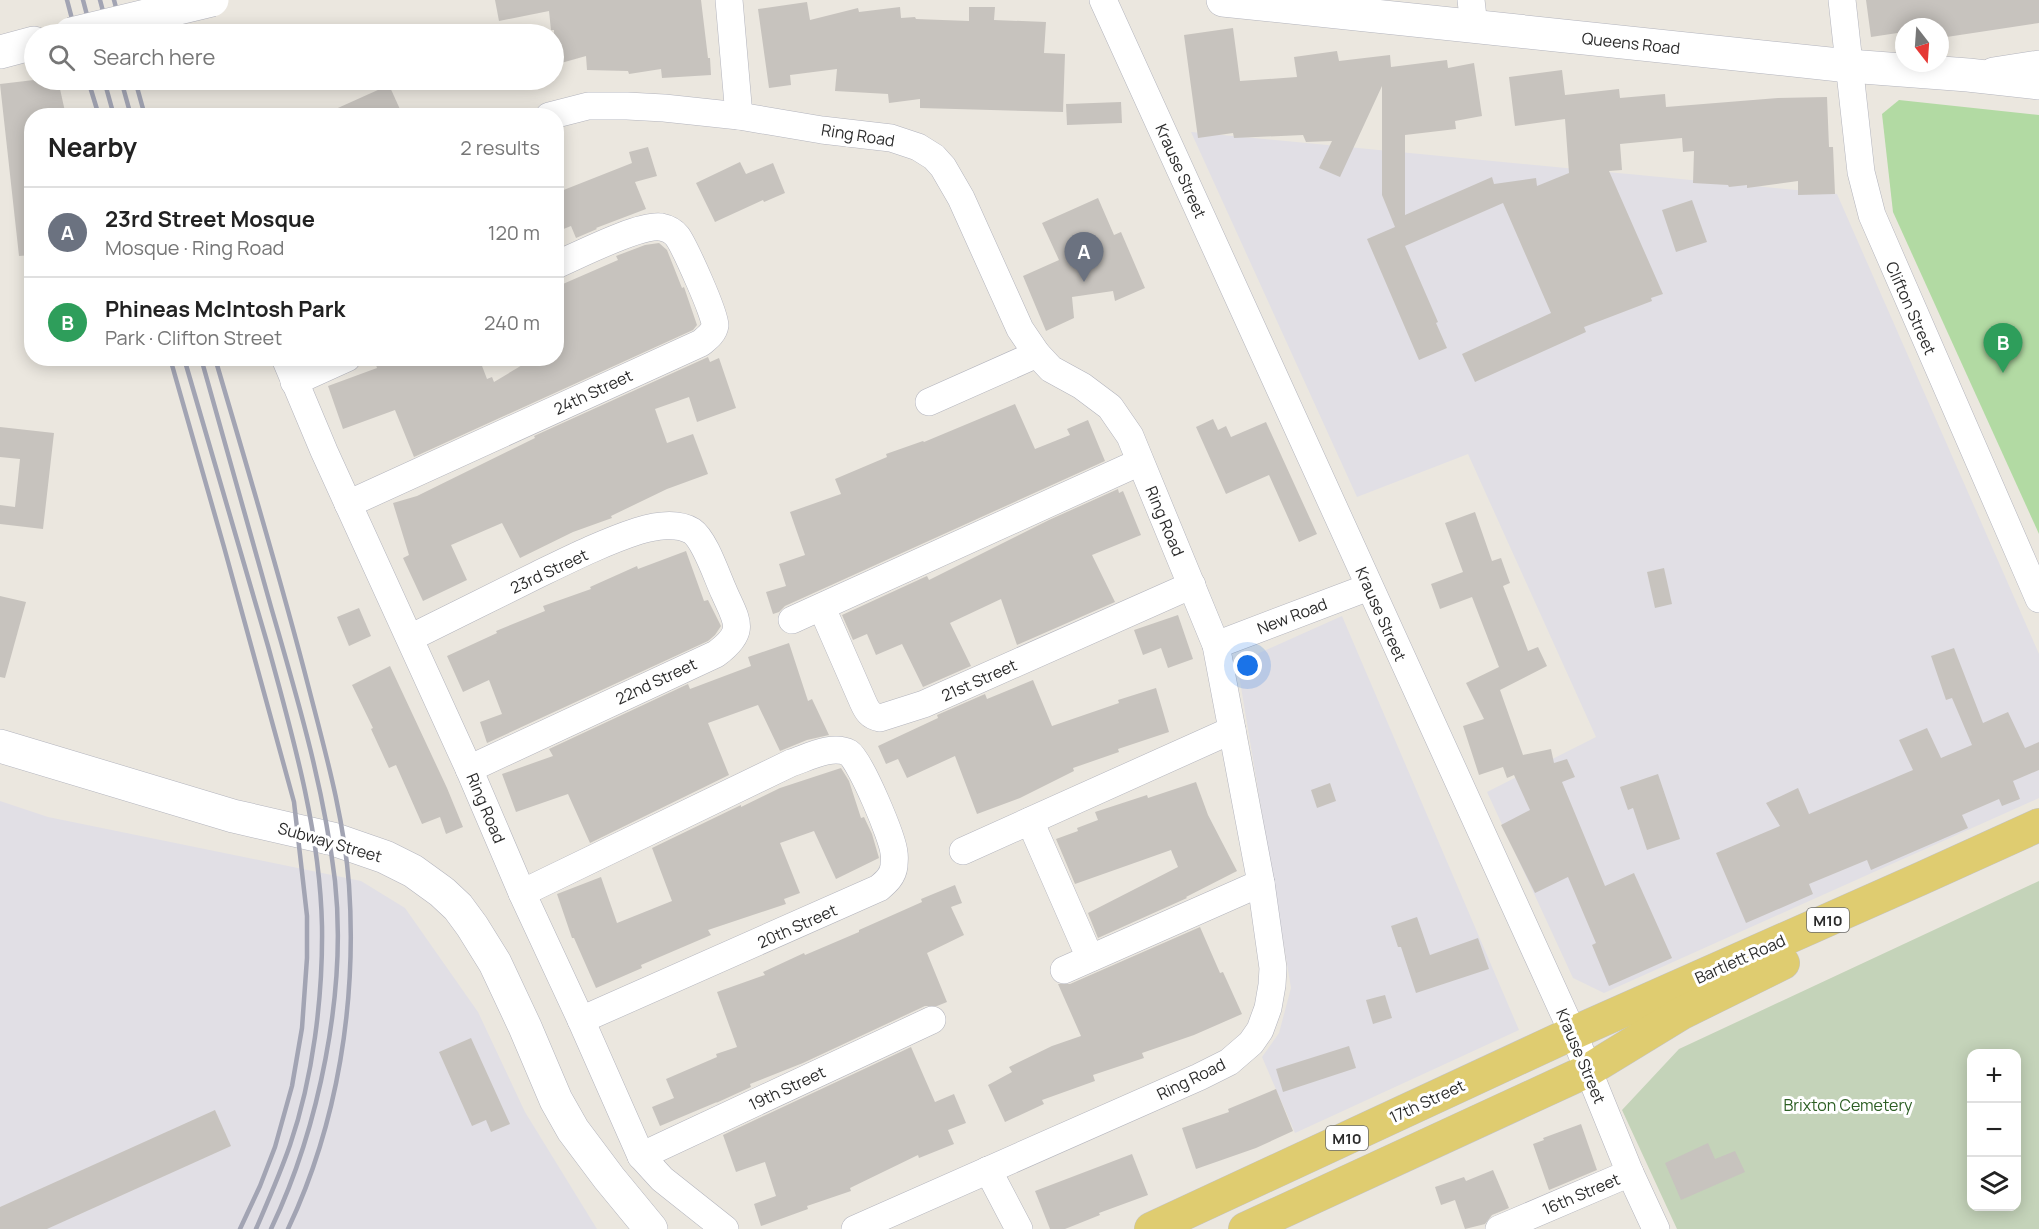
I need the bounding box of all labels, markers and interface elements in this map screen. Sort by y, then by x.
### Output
north arrow [1895,18,1949,72]
search box [24,24,564,90]
street label: Queens Road [1581,27,1681,59]
icon: search [45,41,78,74]
text: Search here [93,42,215,72]
street label: Ring Road [820,118,896,152]
street label: Krause Street [1150,120,1212,222]
text: Nearby [48,129,137,165]
text: 2 results [460,134,540,161]
text: 23rd Street Mosque [105,204,315,234]
text: A [61,219,74,246]
text: 120 m [488,219,540,246]
pin: A [1064,232,1104,282]
text: Mosque · Ring Road [105,234,284,261]
street label: Clifton Street [1881,258,1941,358]
text: Phineas McIntosh Park [105,294,345,324]
text: B [61,309,74,336]
text: 240 m [484,309,540,336]
text: Park · Clifton Street [105,324,282,351]
pin: B [1984,324,2022,373]
street label: 24th Street [550,364,636,420]
street label: Ring Road [1140,483,1190,559]
street label: 23rd Street [507,543,591,599]
street label: Krause Street [1350,563,1412,665]
street label: New Road [1254,593,1330,639]
your location [1233,651,1262,680]
street label: 22nd Street [612,653,700,709]
street label: 21st Street [938,654,1020,706]
street label: Ring Road [461,770,511,846]
street label: Subway Street [275,817,385,867]
street label: 20th Street [754,899,840,953]
road number: M10 [1807,908,1849,932]
street label: Bartlett Road [1691,929,1789,989]
street label: Krause Street [1551,1005,1611,1107]
map controls [1967,1049,2021,1211]
button: + [1967,1049,2021,1103]
street label: Ring Road [1153,1053,1229,1105]
street label: 19th Street [745,1061,829,1115]
street label: 17th Street [1386,1074,1468,1128]
park label: Brixton Cemetery [1784,1094,1913,1116]
button: − [1967,1103,2021,1157]
road number: M10 [1326,1126,1368,1150]
button: layers [1967,1157,2021,1211]
street label: 16th Street [1539,1168,1623,1220]

